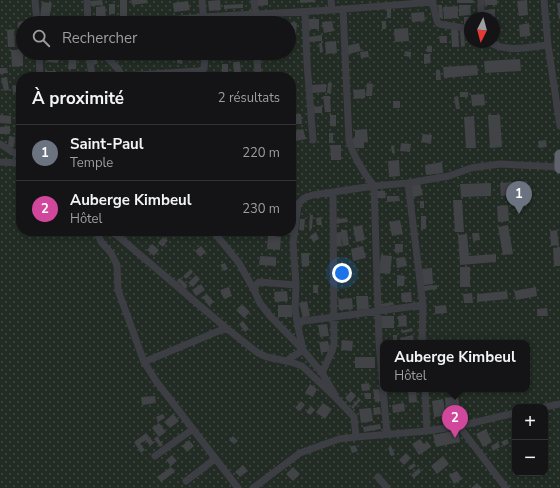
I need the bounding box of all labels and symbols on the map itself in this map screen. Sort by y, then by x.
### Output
north arrow [464,12,500,48]
pin: 1 [506,181,532,214]
your location [332,263,352,283]
pin: 2 [442,405,468,438]

